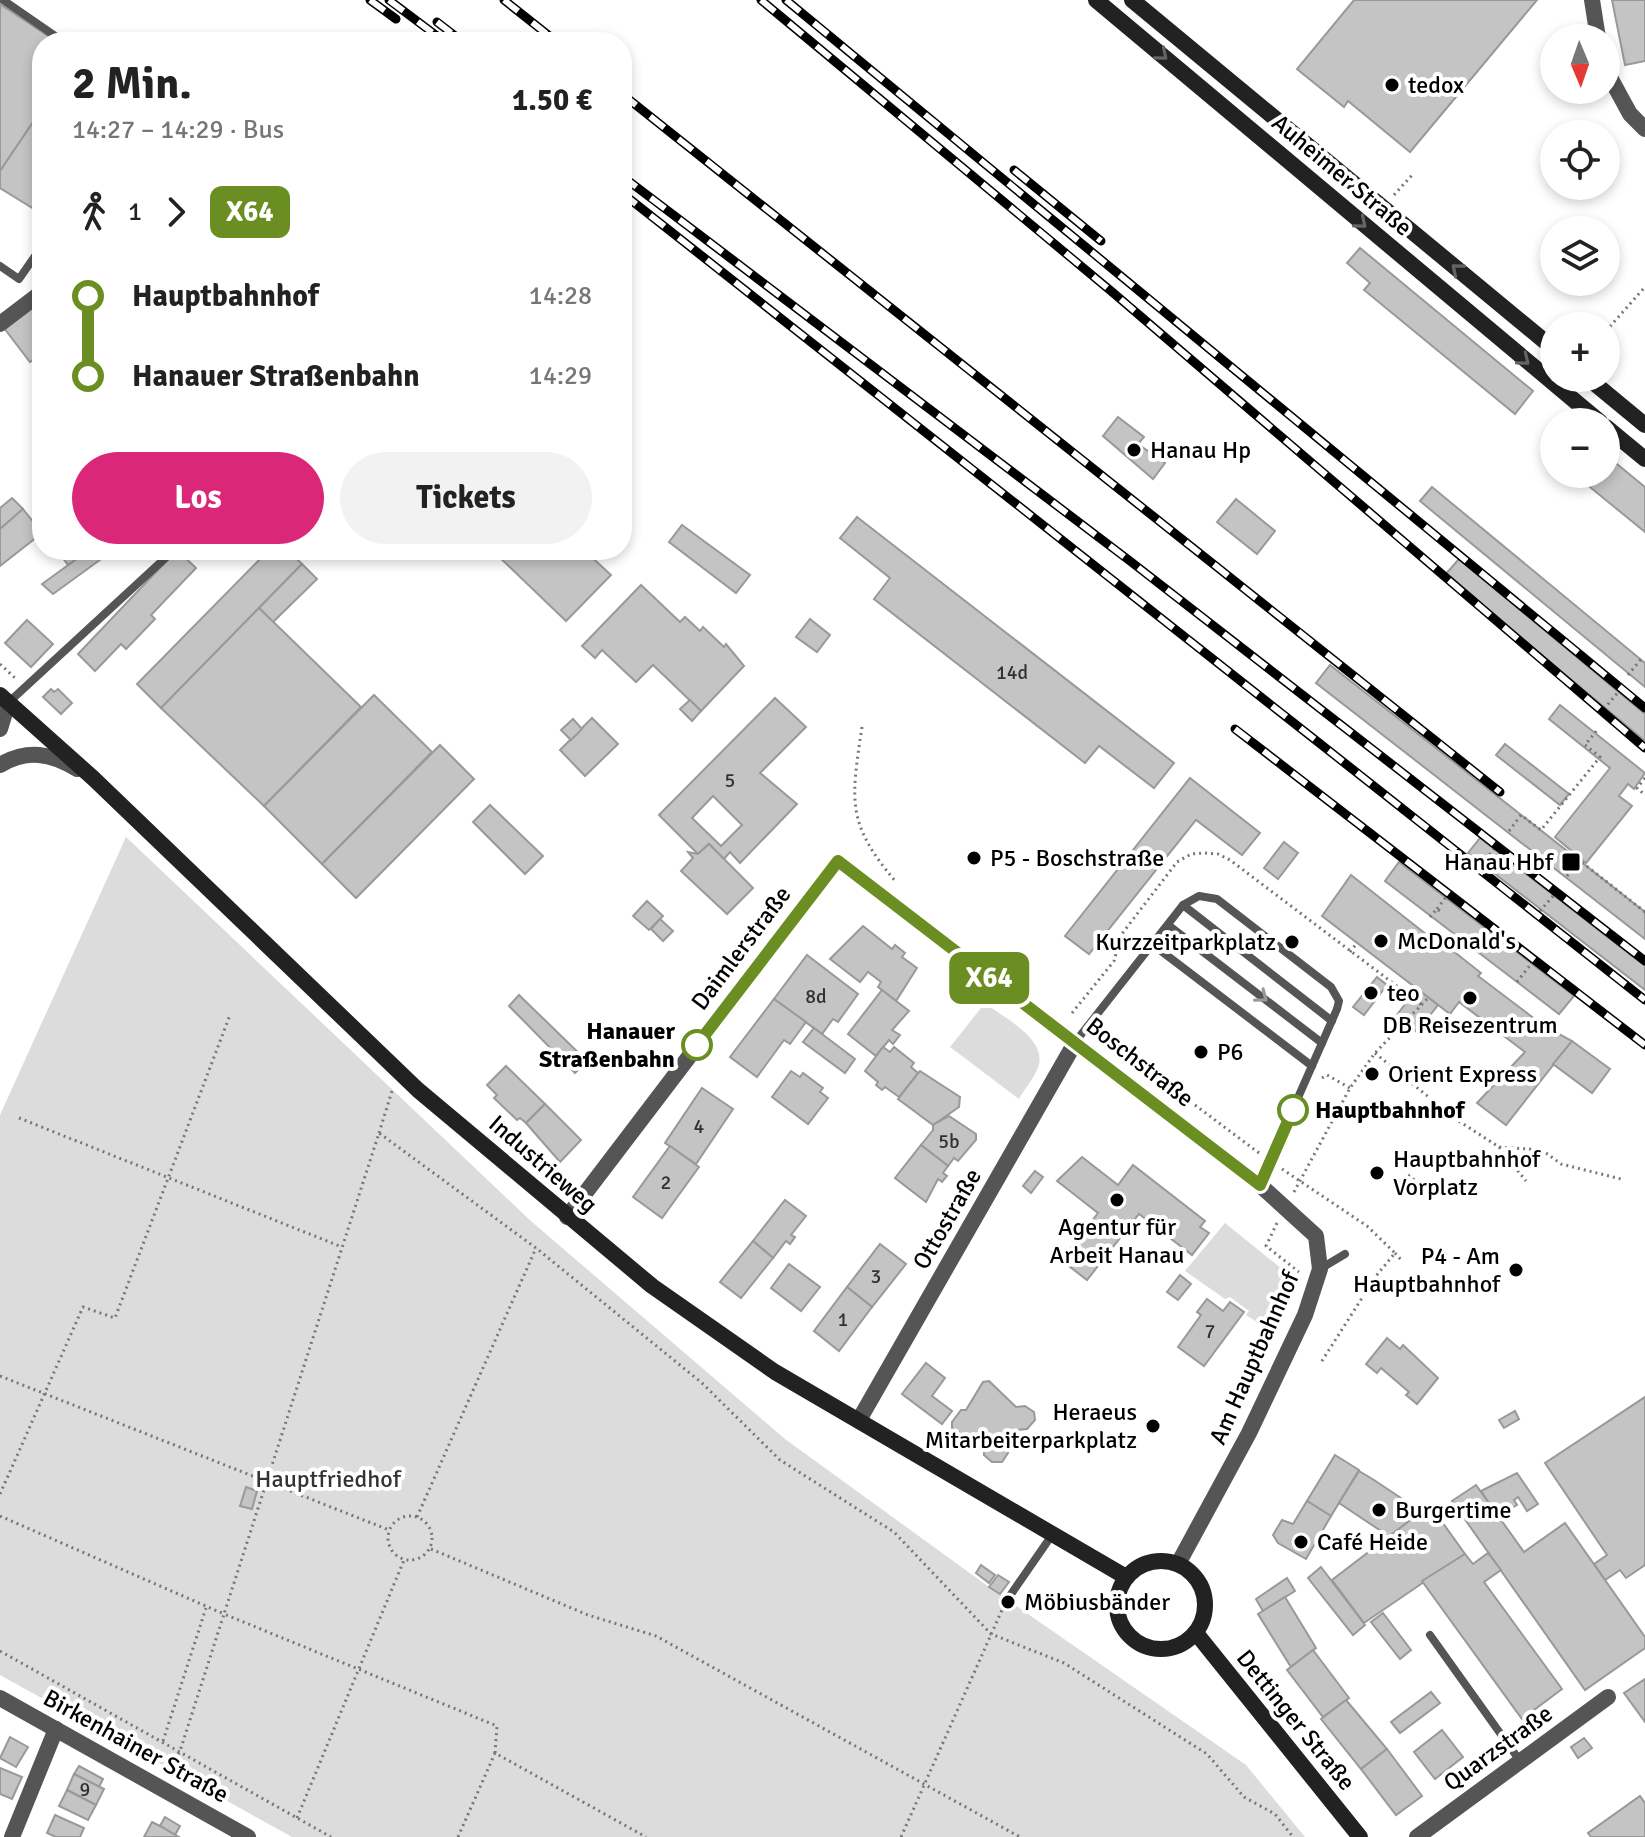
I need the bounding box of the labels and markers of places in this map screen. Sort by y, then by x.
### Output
place label: tedox [1408,70,1464,100]
marker: tedox [1383,76,1401,94]
place label: Hanau Hp [1150,435,1251,465]
marker: Hanau Hp [1125,441,1143,459]
place label: P5 - Boschstraße [990,843,1164,873]
place label: Hanau Hbf [1444,847,1554,877]
marker: P5 - Boschstraße [965,849,983,867]
marker: Hanau Hbf [1560,851,1582,873]
place label: McDonald's [1397,926,1516,956]
place label: Kurzzeitparkplatz [1095,927,1276,957]
marker: McDonald's [1372,932,1390,950]
marker: Kurzzeitparkplatz [1283,933,1301,951]
place label: teo [1387,978,1420,1008]
marker: teo [1362,984,1380,1002]
marker: DB Reisezentrum [1461,989,1479,1007]
place label: DB Reisezentrum [1382,1010,1558,1040]
place label: Hanauer Straßenbahn [539,1016,675,1074]
marker: Hanauer Straßenbahn [682,1030,712,1060]
place label: P6 [1217,1037,1244,1067]
marker: P6 [1192,1043,1210,1061]
place label: Orient Express [1388,1059,1537,1089]
marker: Orient Express [1363,1065,1381,1083]
marker: Hauptbahnhof [1278,1095,1308,1125]
place label: Hauptbahnhof [1315,1095,1466,1125]
place label: Hauptbahnhof Vorplatz [1393,1144,1541,1202]
marker: Hauptbahnhof Vorplatz [1368,1164,1386,1182]
marker: Agentur für Arbeit Hanau [1108,1191,1126,1209]
place label: Agentur für Arbeit Hanau [1050,1212,1185,1270]
place label: P4 - Am Hauptbahnhof [1353,1241,1501,1299]
marker: P4 - Am Hauptbahnhof [1507,1261,1525,1279]
place label: Heraeus Mitarbeiterparkplatz [925,1397,1137,1455]
marker: Heraeus Mitarbeiterparkplatz [1144,1417,1162,1435]
place label: Burgertime [1395,1495,1512,1525]
marker: Burgertime [1370,1501,1388,1519]
place label: Café Heide [1317,1527,1428,1557]
marker: Café Heide [1292,1533,1310,1551]
place label: Möbiusbänder [1024,1587,1170,1617]
marker: Möbiusbänder [999,1593,1017,1611]

